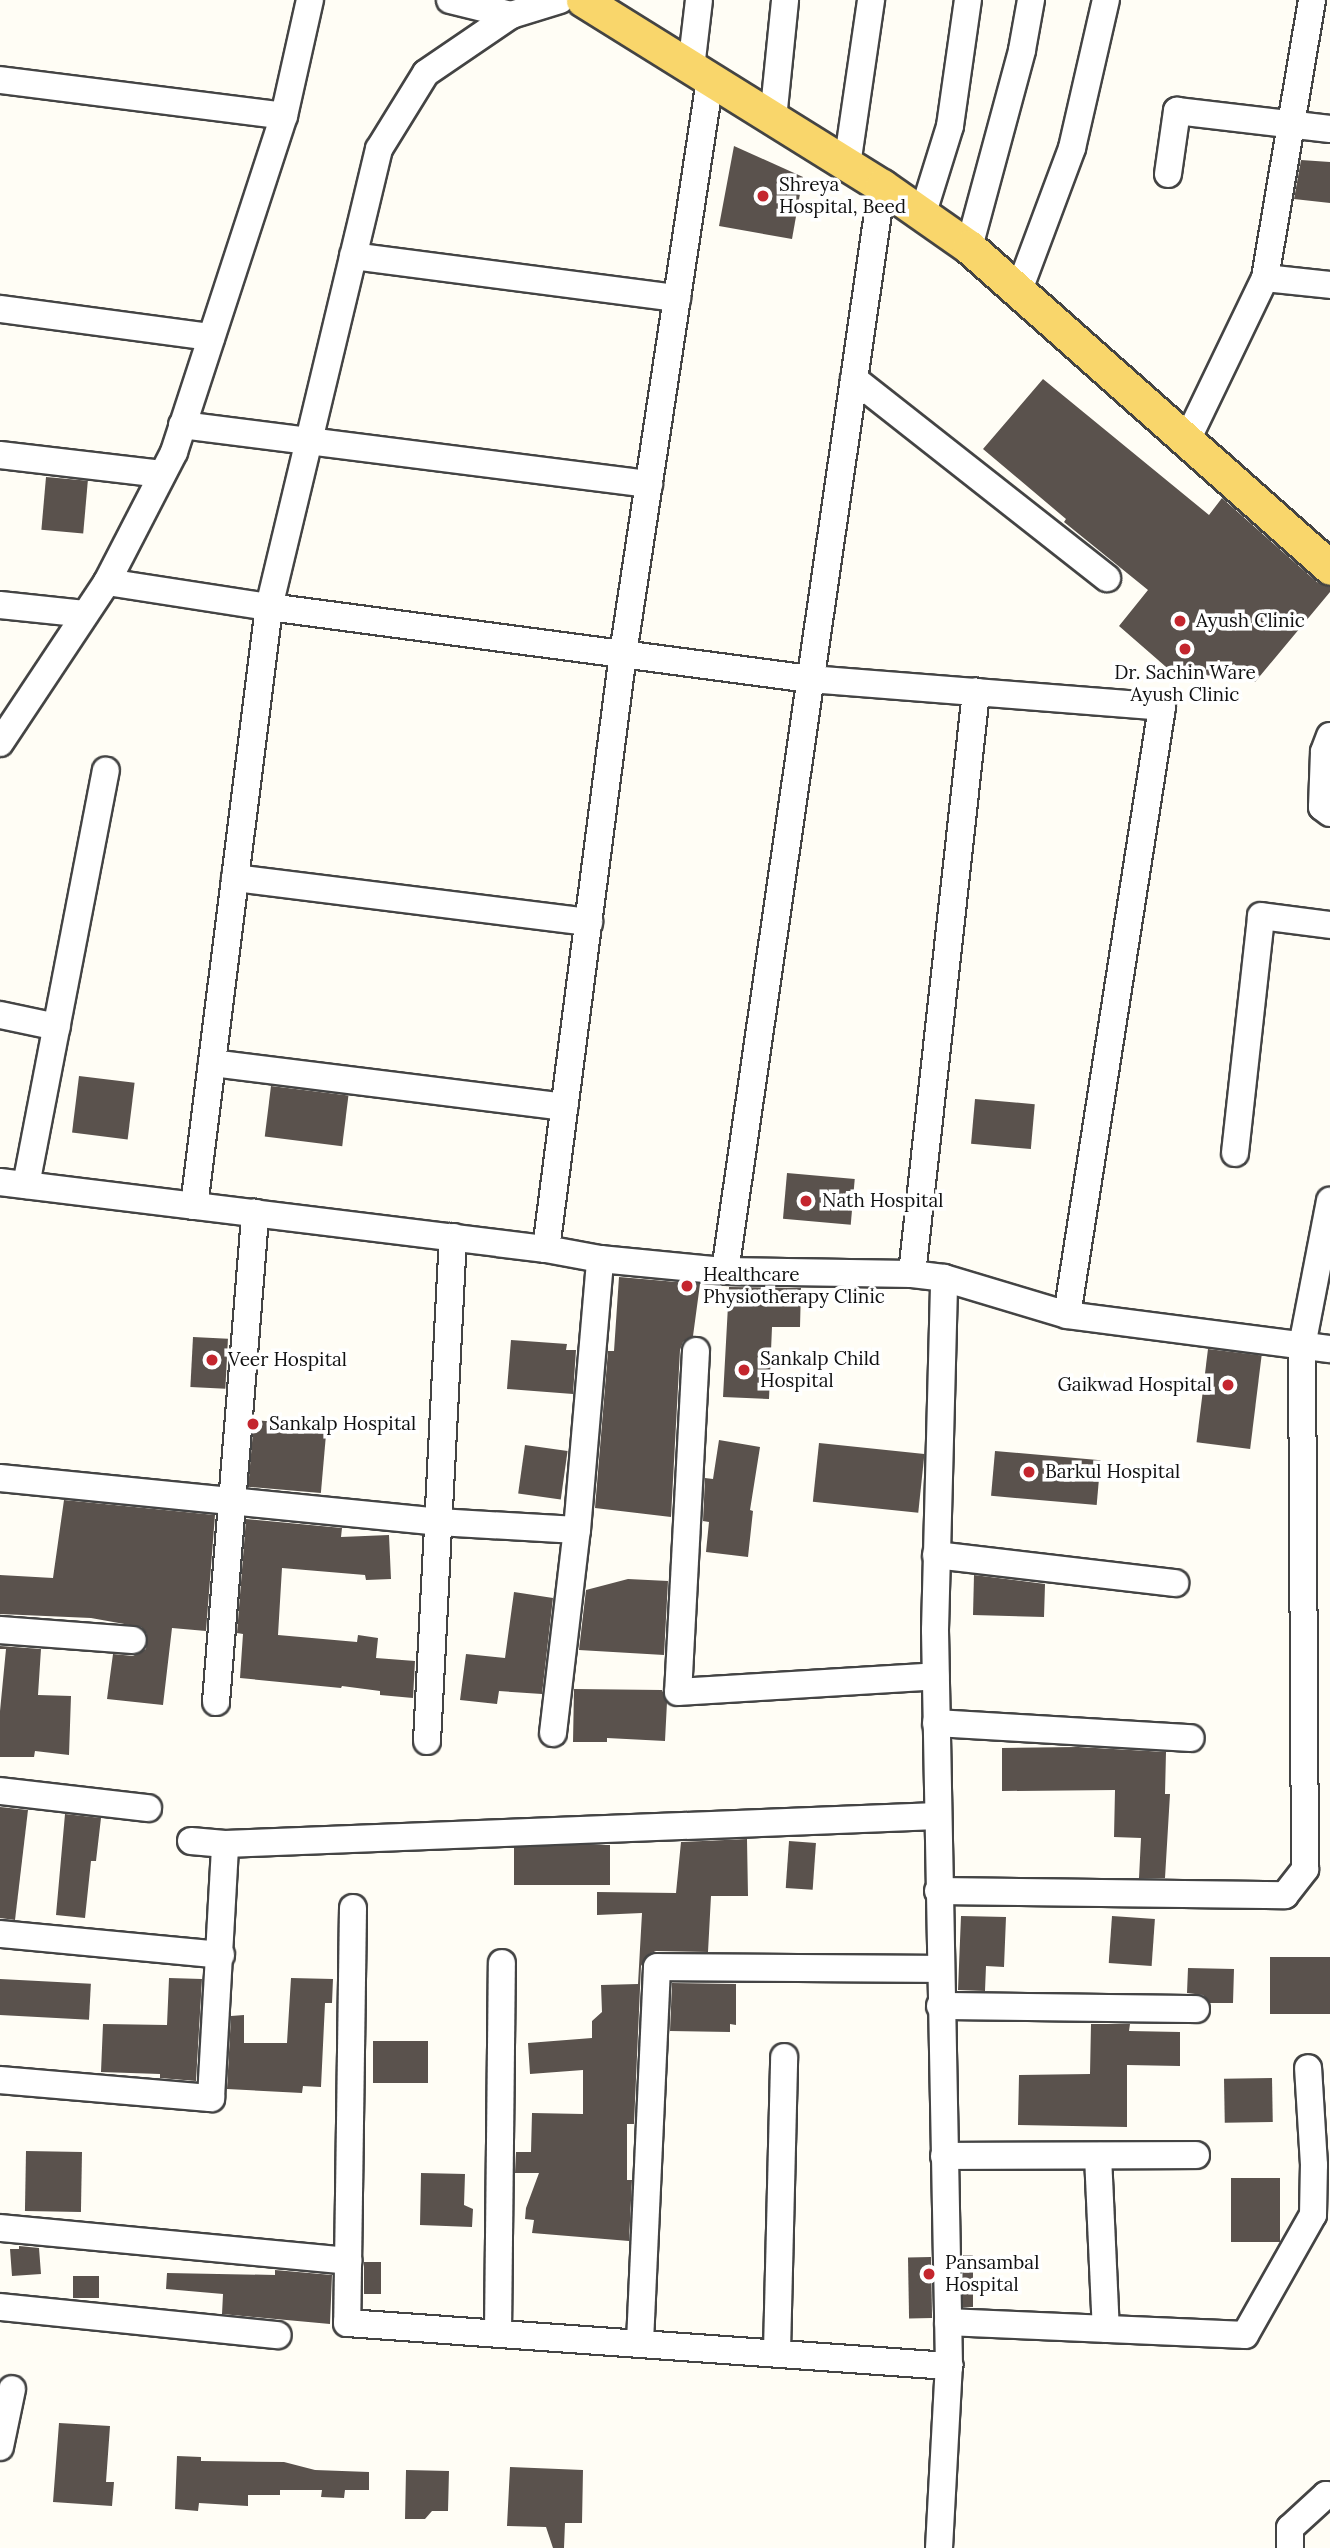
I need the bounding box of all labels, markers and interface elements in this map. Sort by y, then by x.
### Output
place label: Shreya Hospital, Beed [779,174,906,218]
marker: Shreya Hospital, Beed [753,186,773,206]
place label: Ayush Clinic [1196,610,1305,632]
marker: Ayush Clinic [1170,611,1190,631]
marker: Dr. Sachin Ware Ayush Clinic [1175,639,1195,659]
place label: Dr. Sachin Ware Ayush Clinic [1114,662,1256,706]
place label: Nath Hospital [822,1190,943,1212]
marker: Nath Hospital [796,1191,816,1211]
place label: Healthcare Physiotherapy Clinic [703,1264,885,1308]
marker: Healthcare Physiotherapy Clinic [677,1276,697,1296]
place label: Sankalp Child Hospital [760,1348,880,1392]
place label: Veer Hospital [228,1349,347,1371]
marker: Veer Hospital [202,1350,222,1370]
marker: Sankalp Child Hospital [734,1360,754,1380]
place label: Gaikwad Hospital [1057,1374,1212,1396]
marker: Gaikwad Hospital [1218,1375,1238,1395]
place label: Sankalp Hospital [269,1413,416,1435]
marker: Sankalp Hospital [243,1414,263,1434]
place label: Barkul Hospital [1045,1461,1180,1483]
marker: Barkul Hospital [1019,1462,1039,1482]
place label: Pansambal Hospital [945,2252,1039,2296]
marker: Pansambal Hospital [919,2264,939,2284]

